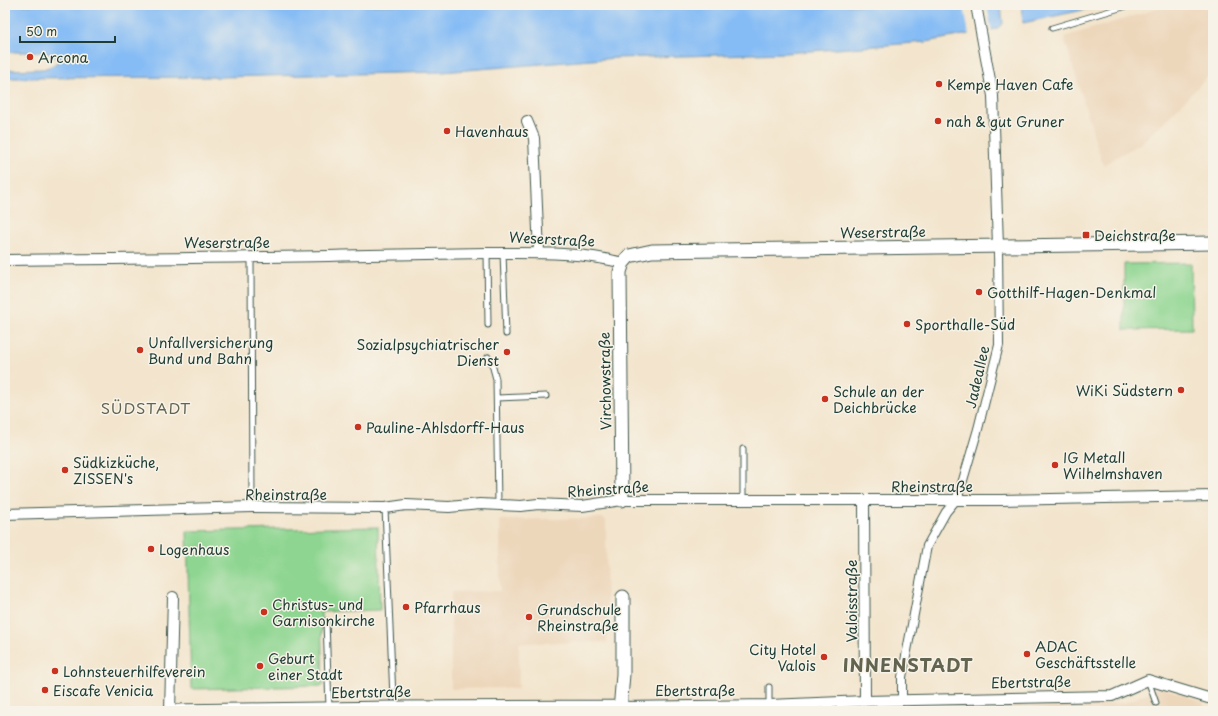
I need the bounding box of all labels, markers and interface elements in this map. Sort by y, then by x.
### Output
scale bar [20,18,115,44]
text: 50 m [26,22,57,40]
place label: Arcona [38,47,89,68]
marker: Arcona [25,52,35,62]
place label: Kempe Haven Cafe [947,74,1073,95]
marker: Kempe Haven Cafe [934,79,944,89]
place label: nah & gut Gruner [946,111,1065,132]
marker: nah & gut Gruner [933,116,943,126]
place label: Havenhaus [455,121,529,142]
marker: Havenhaus [442,126,452,136]
street label: Weserstraße [840,221,926,243]
place label: Deichstraße [1094,225,1176,246]
street label: Weserstraße [509,226,595,252]
marker: Deichstraße [1081,230,1091,240]
street label: Weserstraße [184,232,270,253]
place label: Gotthilf-Hagen-Denkmal [987,282,1156,303]
marker: Gotthilf-Hagen-Denkmal [974,287,984,297]
place label: Sporthalle-Süd [915,314,1015,335]
marker: Sporthalle-Süd [902,319,912,329]
place label: Unfallversicherung Bund und Bahn [148,332,273,369]
street label: Virchowstraße [594,332,616,430]
place label: Sozialpsychiatrischer Dienst [356,334,499,371]
street label: Jadeallee [960,343,994,410]
marker: Unfallversicherung Bund und Bahn [135,345,145,355]
marker: Sozialpsychiatrischer Dienst [502,347,512,357]
place label: WiKi Südstern [1076,380,1173,401]
place label: Schule an der Deichbrücke [833,381,925,418]
marker: WiKi Südstern [1176,385,1186,395]
marker: Schule an der Deichbrücke [820,394,830,404]
district label: SÜDSTADT [101,396,191,419]
place label: Pauline-Ahlsdorff-Haus [366,417,524,438]
marker: Pauline-Ahlsdorff-Haus [353,422,363,432]
place label: IG Metall Wilhelmshaven [1063,447,1163,484]
place label: Südkizküche, ZISSEN's [73,452,159,489]
marker: IG Metall Wilhelmshaven [1050,460,1060,470]
marker: Südkizküche, ZISSEN's [60,465,70,475]
street label: Rheinstraße [566,476,650,502]
street label: Rheinstraße [891,476,973,497]
street label: Rheinstraße [245,484,327,505]
place label: Logenhaus [159,539,229,560]
marker: Logenhaus [146,544,156,554]
street label: Valoisstraße [841,560,862,642]
place label: Christus- und Garnisonkirche [272,594,375,631]
place label: Pfarrhaus [414,597,481,618]
place label: Grundschule Rheinstraße [537,599,622,636]
marker: Pfarrhaus [401,602,411,612]
marker: Christus- und Garnisonkirche [259,607,269,617]
marker: Grundschule Rheinstraße [524,612,534,622]
place label: ADAC Geschäftsstelle [1035,636,1137,673]
place label: City Hotel Valois [749,639,816,676]
place label: Geburt einer Stadt [268,648,343,685]
marker: ADAC Geschäftsstelle [1022,649,1032,659]
district label: INNENSTADT [843,651,973,678]
marker: City Hotel Valois [819,652,829,662]
place label: Lohnsteuerhilfeverein [63,661,206,682]
marker: Geburt einer Stadt [255,661,265,671]
marker: Lohnsteuerhilfeverein [50,666,60,676]
street label: Ebertstraße [991,671,1071,693]
place label: Eiscafe Venicia [53,680,154,701]
street label: Ebertstraße [655,680,735,701]
street label: Ebertstraße [331,681,411,703]
marker: Eiscafe Venicia [40,685,50,695]

